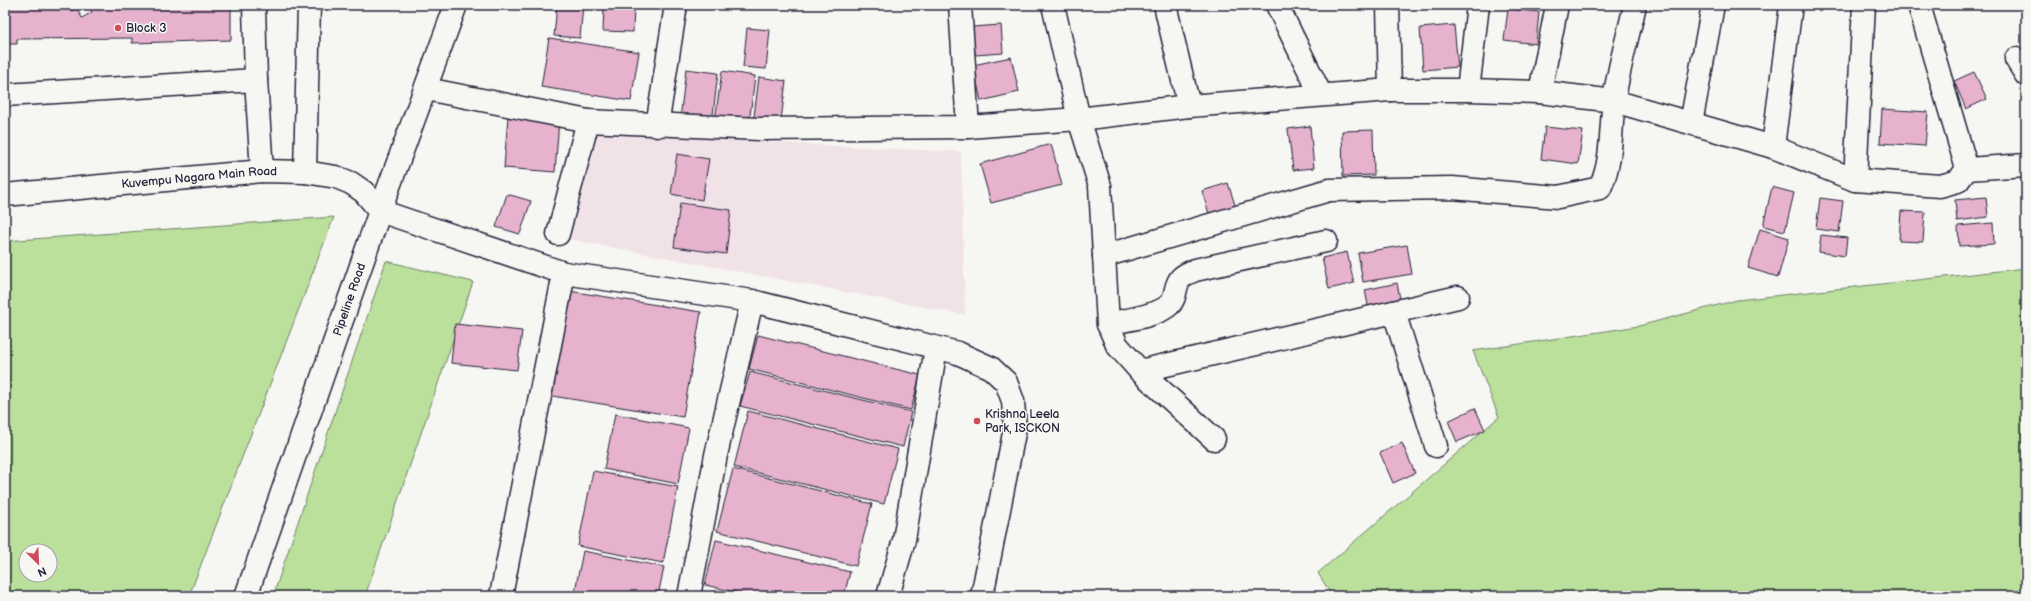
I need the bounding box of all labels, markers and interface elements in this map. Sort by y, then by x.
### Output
place label: Block 3 [126,21,167,36]
marker: Block 3 [113,23,123,33]
street label: Kuvempu Nagara Main Road [121,164,277,192]
street label: Pipeline Road [330,261,369,338]
place label: Krishna Leela Park, ISCKON [985,407,1060,436]
marker: Krishna Leela Park, ISCKON [972,416,982,426]
north arrow [18,543,58,583]
text: N [35,564,48,579]

